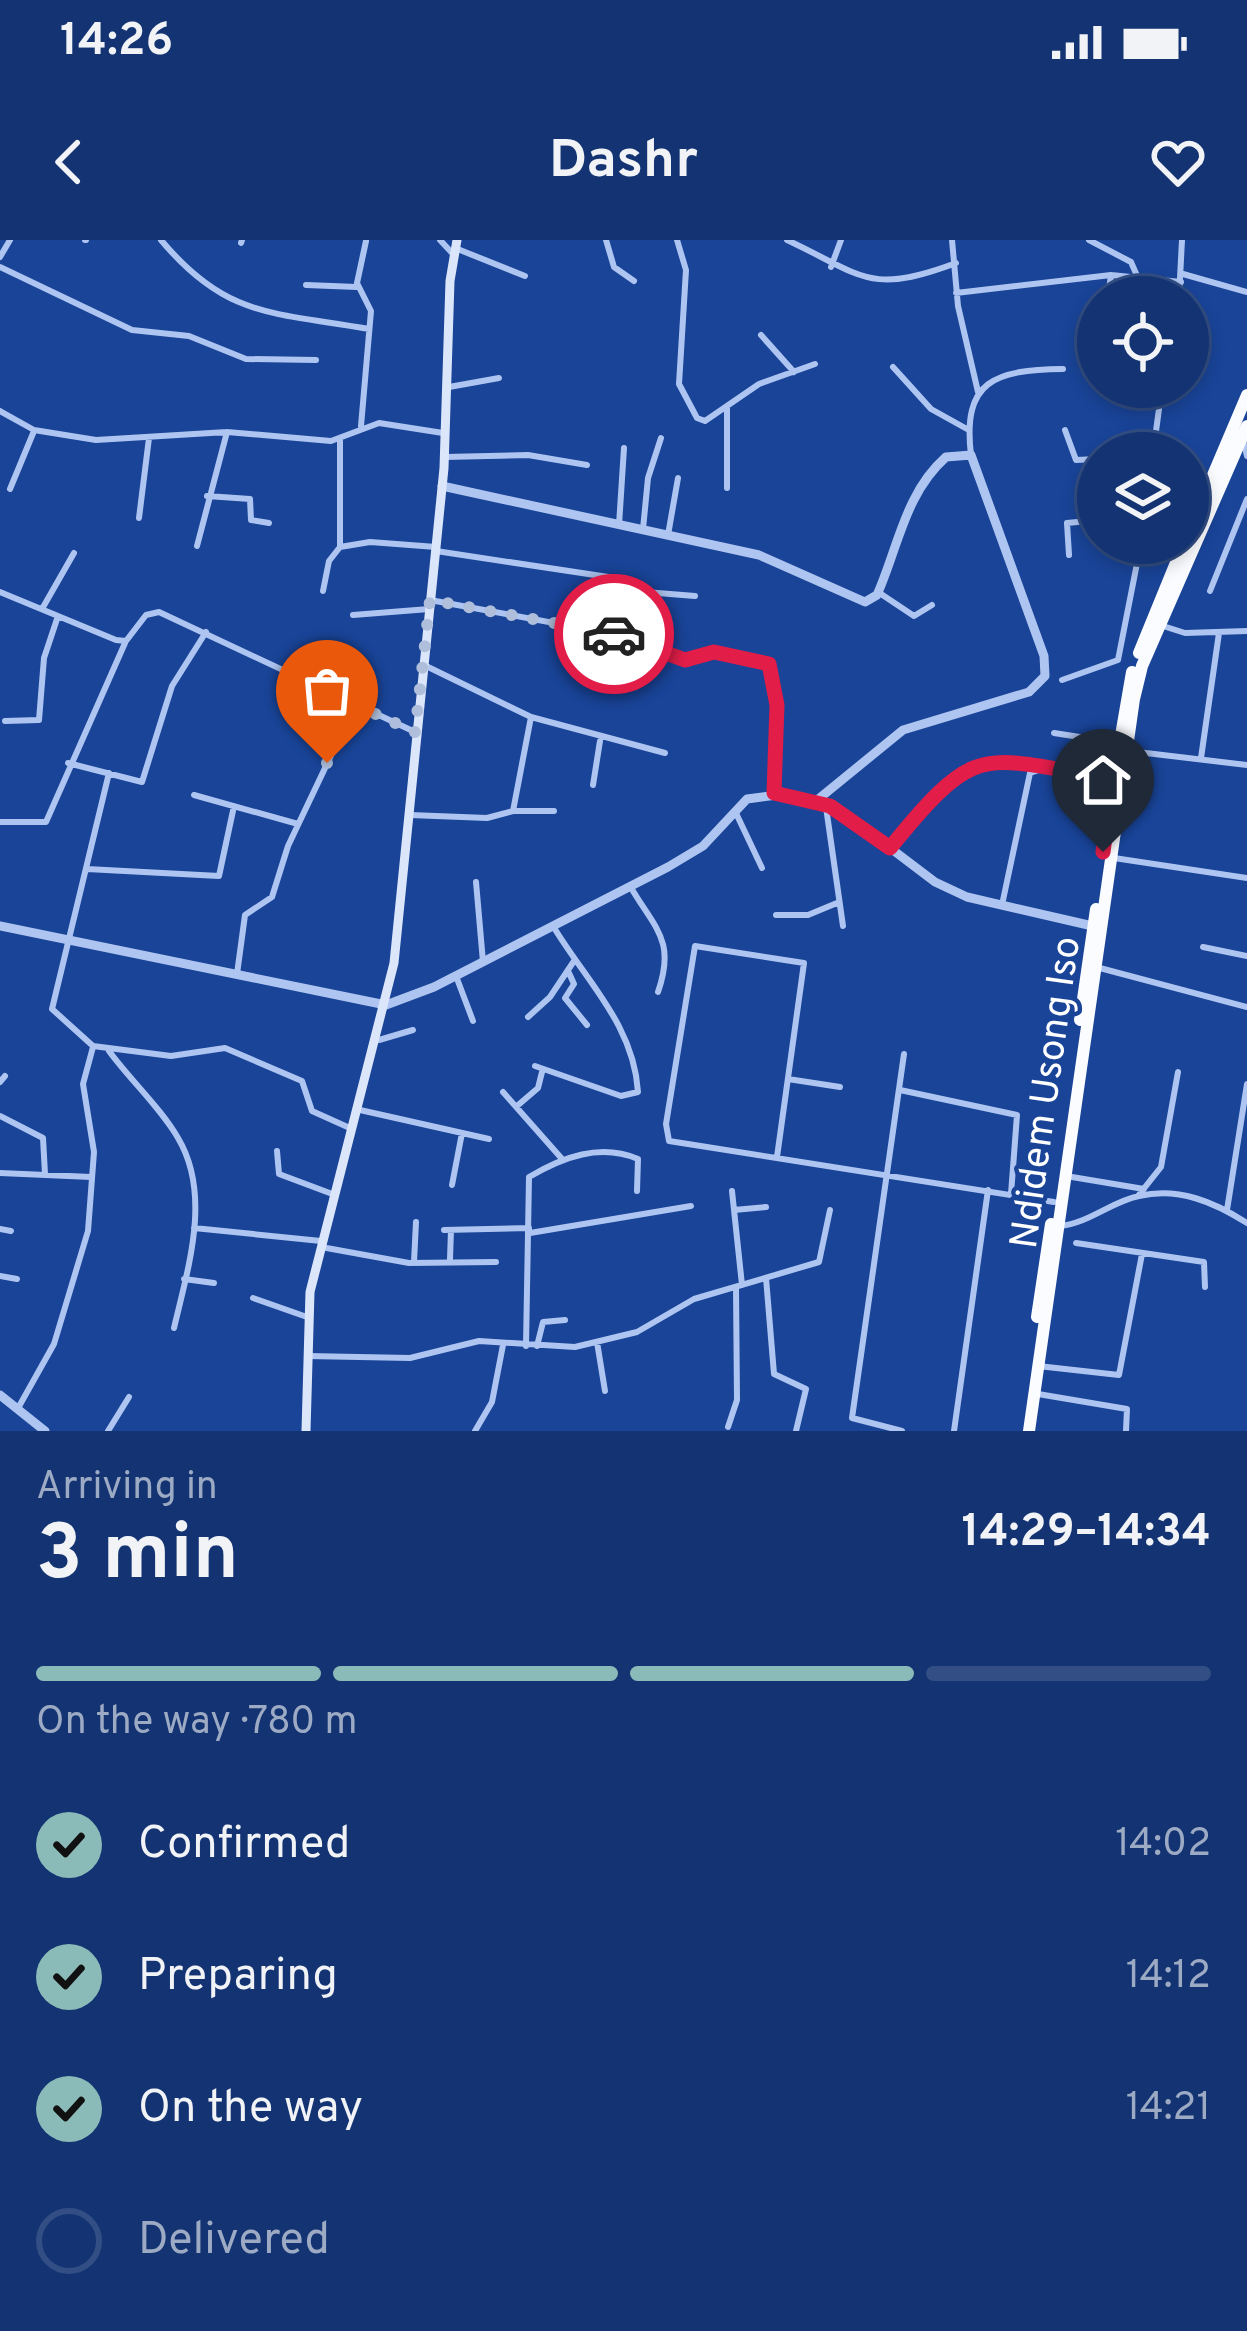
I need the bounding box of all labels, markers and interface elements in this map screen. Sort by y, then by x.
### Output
text: 14:26 [60,14,173,71]
text: Dashr [549,128,698,197]
icon: back [36,129,102,195]
icon: heart [1145,129,1211,195]
map controls [1077,276,1209,564]
button: locate [1077,276,1209,408]
button: layers [1077,432,1209,564]
courier [554,574,674,694]
icon: car [581,601,647,667]
pin [276,640,378,763]
icon: bag [294,658,360,724]
pin [1052,729,1154,852]
icon: home [1070,747,1136,813]
street label: Ndidem Usong Iso [1002,934,1094,1252]
text: Arriving in [36,1464,218,1513]
text: 14:29–14:34 [962,1505,1211,1562]
text: 3 min [36,1508,239,1607]
text: On the way · 780 m [36,1699,358,1748]
icon: check [36,1812,102,1878]
text: Confirmed [138,1817,350,1874]
text: 14:02 [1115,1821,1211,1870]
icon: check [36,1944,102,2010]
text: Preparing [138,1949,338,2006]
text: 14:12 [1126,1953,1211,2002]
icon: check [36,2076,102,2142]
text: On the way [138,2081,363,2138]
text: 14:21 [1126,2085,1211,2134]
text: Delivered [138,2213,330,2270]

